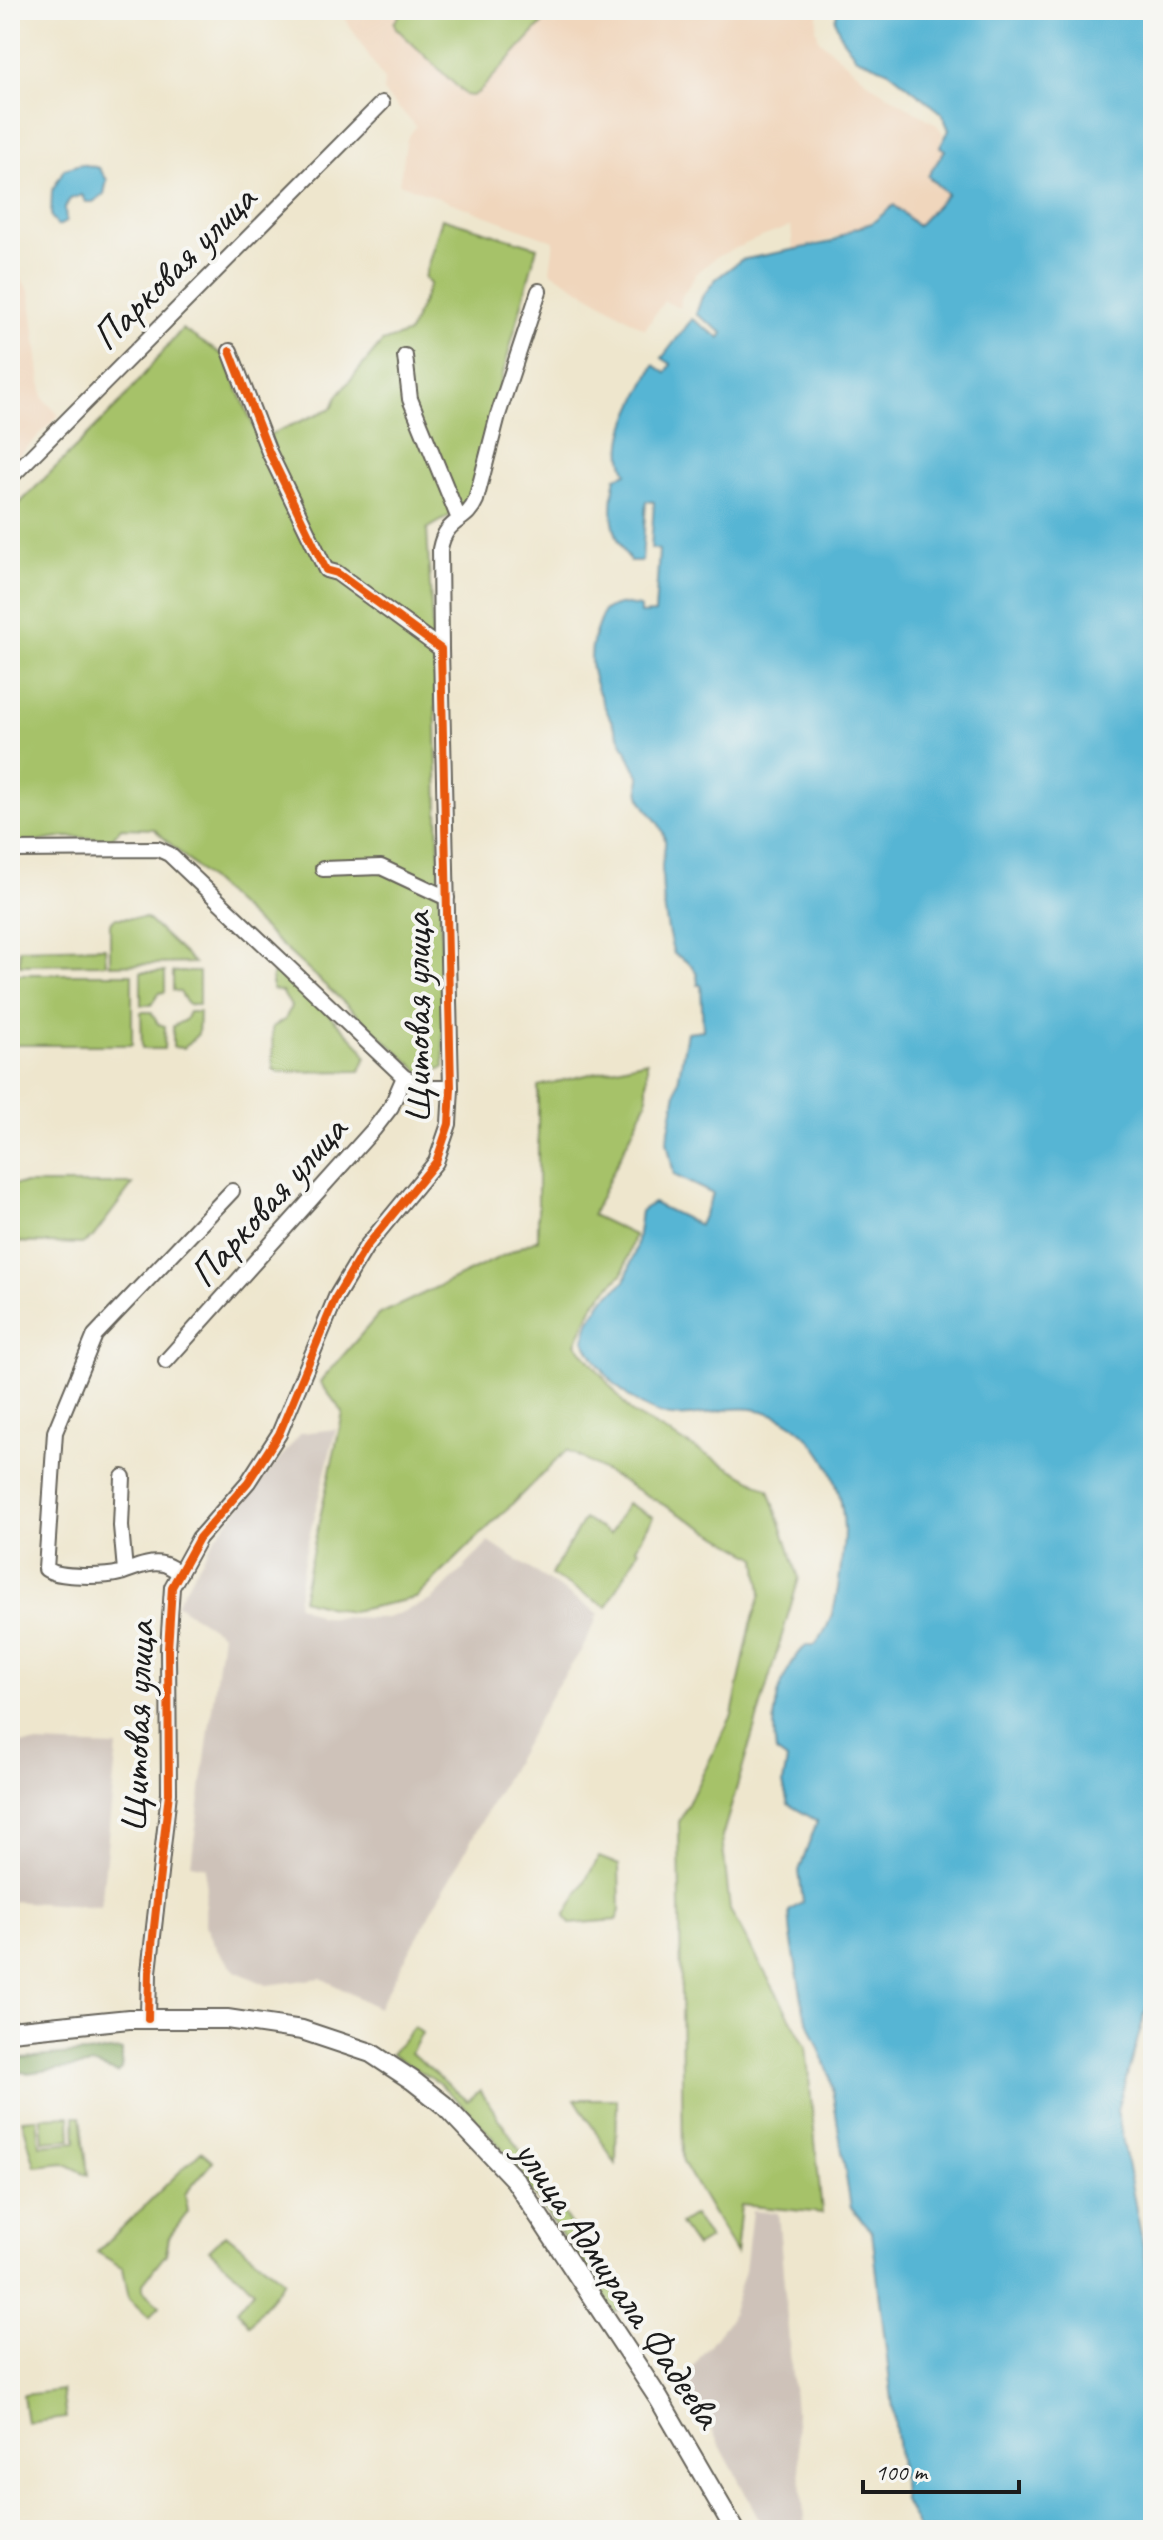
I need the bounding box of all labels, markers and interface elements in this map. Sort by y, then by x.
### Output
street label: Парковая улица [81,173,268,361]
street label: Щитовая улица [392,910,442,1122]
street label: Парковая улица [178,1104,359,1298]
street label: Щитовая улица [108,1618,166,1832]
street label: улица Адмирала Фадеева [502,2128,735,2439]
scale bar [863,2444,1019,2494]
text: 100 m [875,2457,929,2487]

